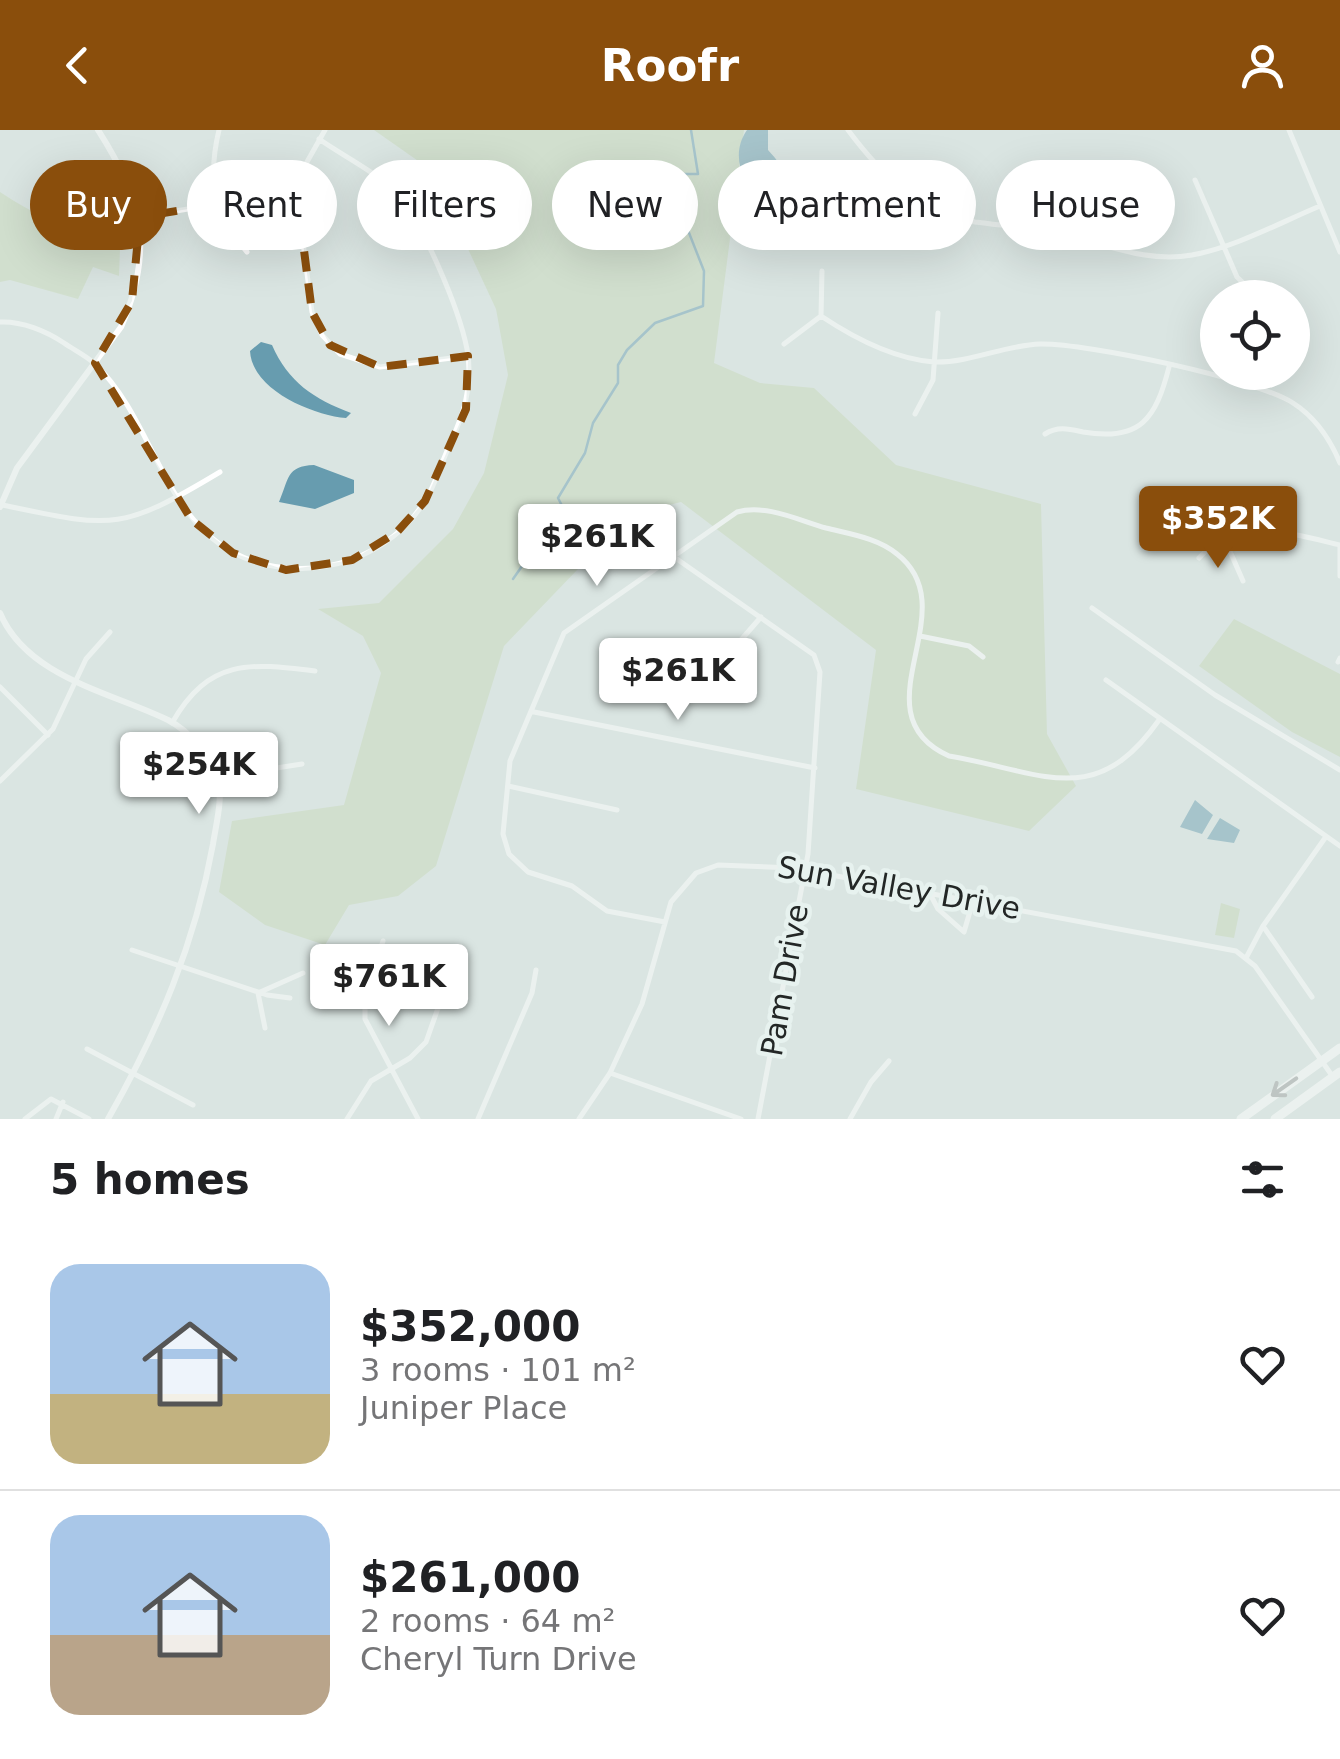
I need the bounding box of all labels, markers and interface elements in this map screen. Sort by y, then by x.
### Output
icon: back [50,38,105,93]
icon: person [1235,38,1290,93]
text: Roofr [601,39,739,92]
chip: Buy [30,160,167,250]
chip: Rent [187,160,337,250]
chip: Filters [357,160,532,250]
chip: New [552,160,698,250]
chip: Apartment [718,160,976,250]
chip: House [996,160,1175,250]
map controls [1200,280,1310,390]
button: locate [1200,280,1310,390]
pin: $352K [1148,486,1288,571]
text: $352K [1161,499,1275,537]
pin: $261K [527,504,667,589]
text: $261K [540,517,654,555]
pin: $261K [608,638,748,723]
text: $261K [621,651,735,689]
pin: $254K [129,732,269,817]
text: $254K [142,745,256,783]
street label: Sun Valley Drive [775,849,1023,926]
street label: Pam Drive [754,901,815,1059]
pin: $761K [319,944,459,1029]
text: $761K [332,957,446,995]
one-way arrow [1270,1076,1298,1097]
icon: filters [1235,1152,1290,1207]
text: 5 homes [50,1155,250,1204]
text: $352,000 [360,1302,581,1351]
icon: home [130,1304,250,1424]
icon: heart [1235,1337,1290,1392]
text: 3 rooms · 101 m² [360,1351,636,1389]
text: Juniper Place [360,1389,567,1427]
text: $261,000 [360,1553,581,1602]
icon: home [130,1555,250,1675]
icon: heart [1235,1588,1290,1643]
text: 2 rooms · 64 m² [360,1602,615,1640]
text: Cheryl Turn Drive [360,1640,637,1678]

